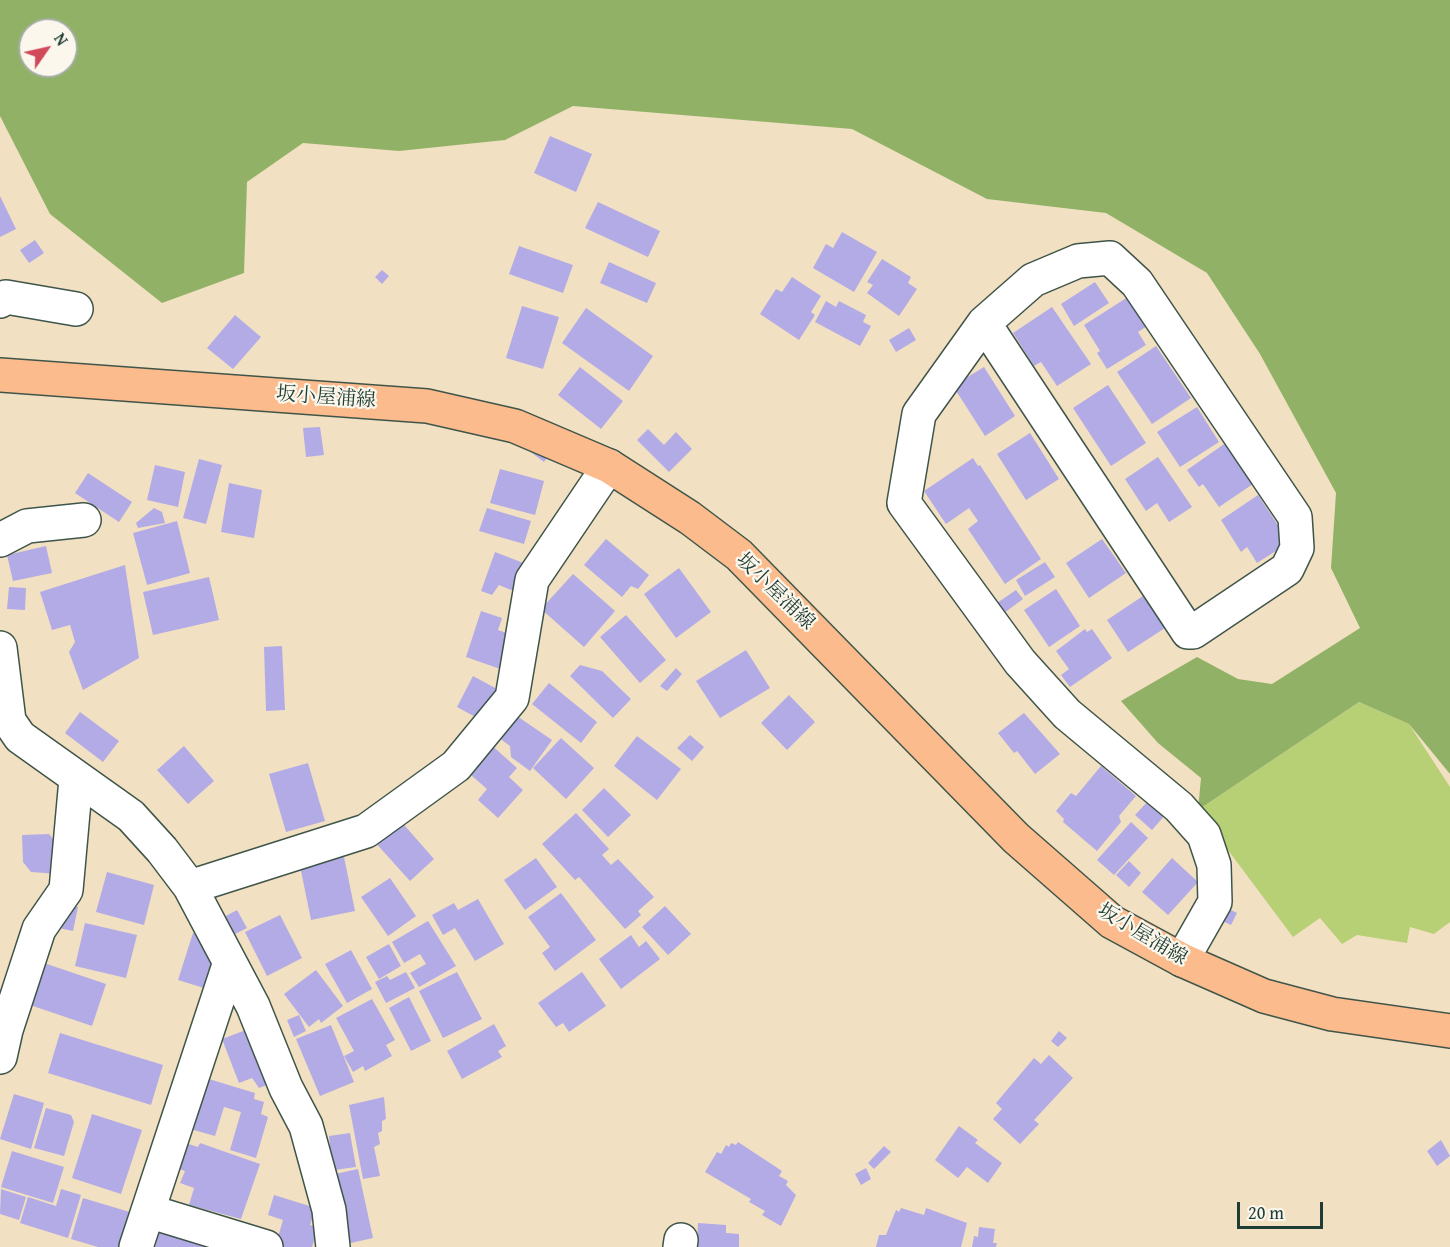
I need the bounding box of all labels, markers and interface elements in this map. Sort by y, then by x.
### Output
north arrow [18,18,78,78]
text: N [48,28,74,50]
street label: 坂小屋浦線 [275,383,377,413]
street label: 坂小屋浦線 [731,549,819,635]
street label: 坂小屋浦線 [1093,899,1191,971]
scale bar [1240,1190,1326,1228]
text: 20 m [1248,1199,1284,1226]

